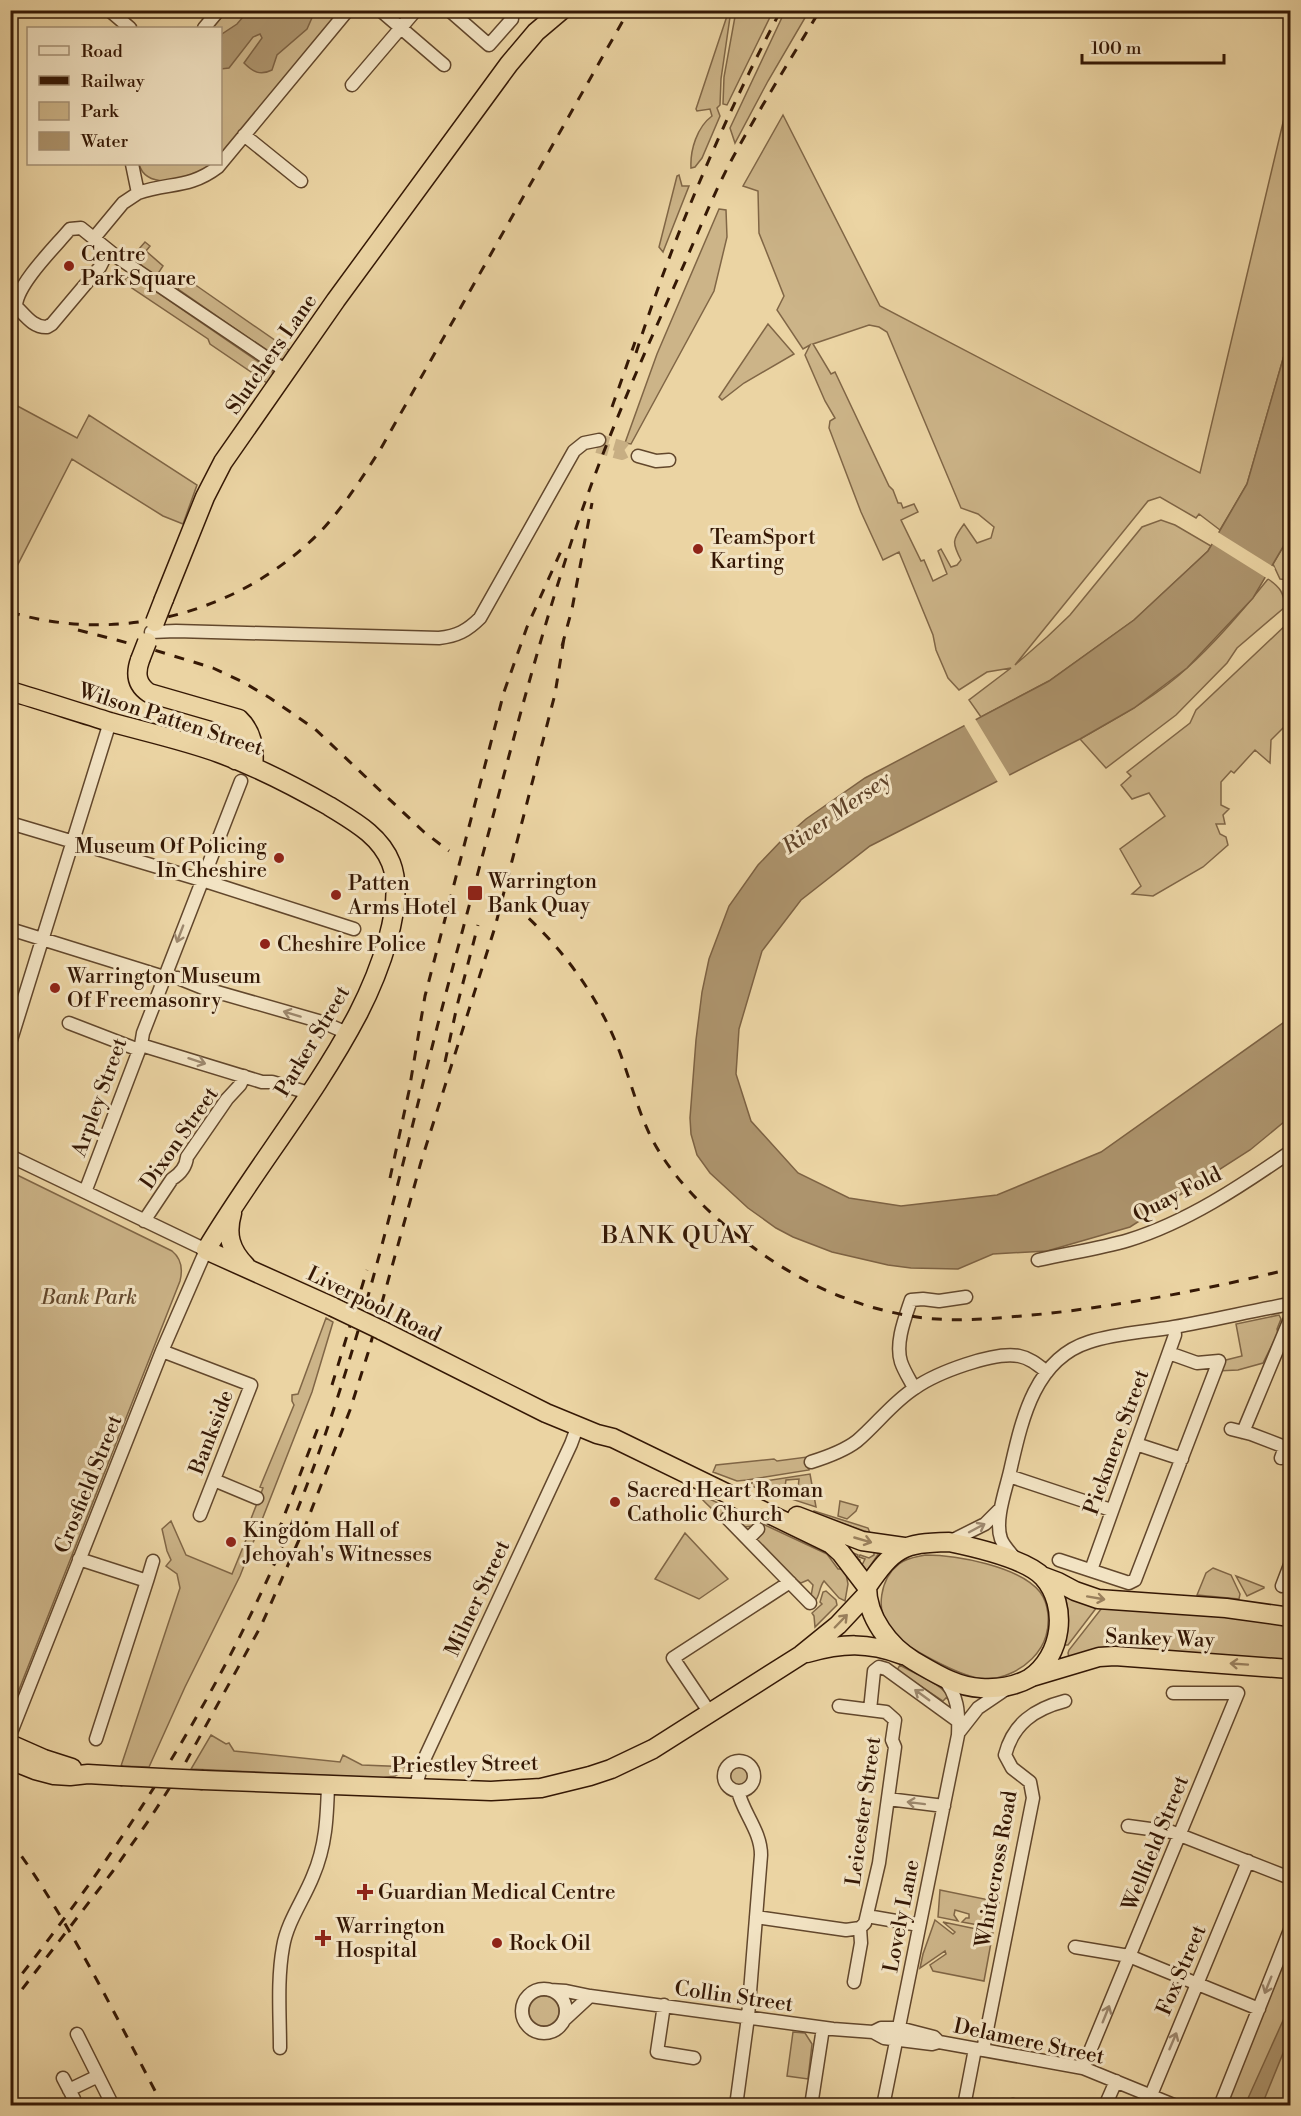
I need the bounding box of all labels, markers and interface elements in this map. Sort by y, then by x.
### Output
legend [27,27,222,165]
scale bar [1082,27,1224,65]
text: 100 m [1091,37,1142,60]
text: Road [81,40,124,63]
text: Railway [81,70,145,93]
text: Park [81,100,120,123]
text: Water [80,130,129,153]
place label: Centre Park Square [81,242,196,292]
marker: Centre Park Square [62,259,76,273]
street label: Slutchers Lane [221,289,323,420]
place label: TeamSport Karting [710,525,816,575]
marker: TeamSport Karting [691,542,705,556]
street label: Wilson Patten Street [74,678,267,762]
water label: River Mersey [776,766,897,861]
place label: Museum Of Policing In Cheshire [75,834,267,884]
marker: Museum Of Policing In Cheshire [272,851,286,865]
place label: Warrington Bank Quay [487,869,598,919]
place label: Patten Arms Hotel [347,871,456,921]
marker: Warrington Bank Quay [466,884,484,902]
marker: Patten Arms Hotel [329,888,343,902]
one-way arrow [174,924,185,943]
place label: Cheshire Police [277,932,426,958]
marker: Cheshire Police [258,937,272,951]
place label: Warrington Museum Of Freemasonry [66,964,261,1014]
marker: Warrington Museum Of Freemasonry [48,981,62,995]
street label: Parker Street [270,981,356,1102]
one-way arrow [283,1008,302,1019]
street label: Arpley Street [66,1034,134,1161]
one-way arrow [187,1056,206,1067]
street label: Dixon Street [135,1082,225,1195]
street label: Quay Fold [1129,1162,1226,1228]
district label: BANK QUAY [601,1221,754,1251]
street label: Liverpool Road [302,1261,445,1349]
park label: Bank Park [40,1285,137,1311]
street label: Pickmere Street [1079,1366,1155,1519]
street label: Bankside [184,1386,240,1479]
street label: Crosfield Street [49,1411,129,1558]
place label: Sacred Heart Roman Catholic Church [627,1478,824,1528]
marker: Sacred Heart Roman Catholic Church [608,1495,622,1509]
place label: Kingdom Hall of Jehovah's Witnesses [242,1518,432,1568]
one-way arrow [968,1522,985,1534]
marker: Kingdom Hall of Jehovah's Witnesses [224,1535,238,1549]
one-way arrow [853,1535,872,1546]
street label: Milner Street [440,1536,516,1661]
one-way arrow [1086,1592,1106,1603]
one-way arrow [833,1613,848,1628]
street label: Sankey Way [1105,1624,1216,1654]
one-way arrow [1229,1658,1249,1669]
one-way arrow [914,1689,931,1701]
street label: Leicester Street [841,1734,887,1887]
street label: Priestley Street [391,1751,539,1779]
street label: Wellfield Street [1117,1771,1195,1916]
street label: Whitecross Road [970,1789,1024,1951]
one-way arrow [906,1797,926,1808]
street label: Lovely Lane [878,1858,926,1975]
place label: Guardian Medical Centre [378,1880,616,1906]
marker: Guardian Medical Centre [356,1883,374,1901]
place label: Warrington Hospital [335,1914,446,1964]
street label: Fox Street [1151,1921,1213,2020]
marker: Warrington Hospital [314,1929,332,1947]
place label: Rock Oil [509,1931,591,1957]
marker: Rock Oil [490,1936,504,1950]
one-way arrow [1262,1975,1273,1993]
street label: Collin Street [673,1976,795,2018]
one-way arrow [1101,2005,1112,2024]
street label: Delamere Street [951,2013,1107,2071]
one-way arrow [1168,2032,1179,2050]

